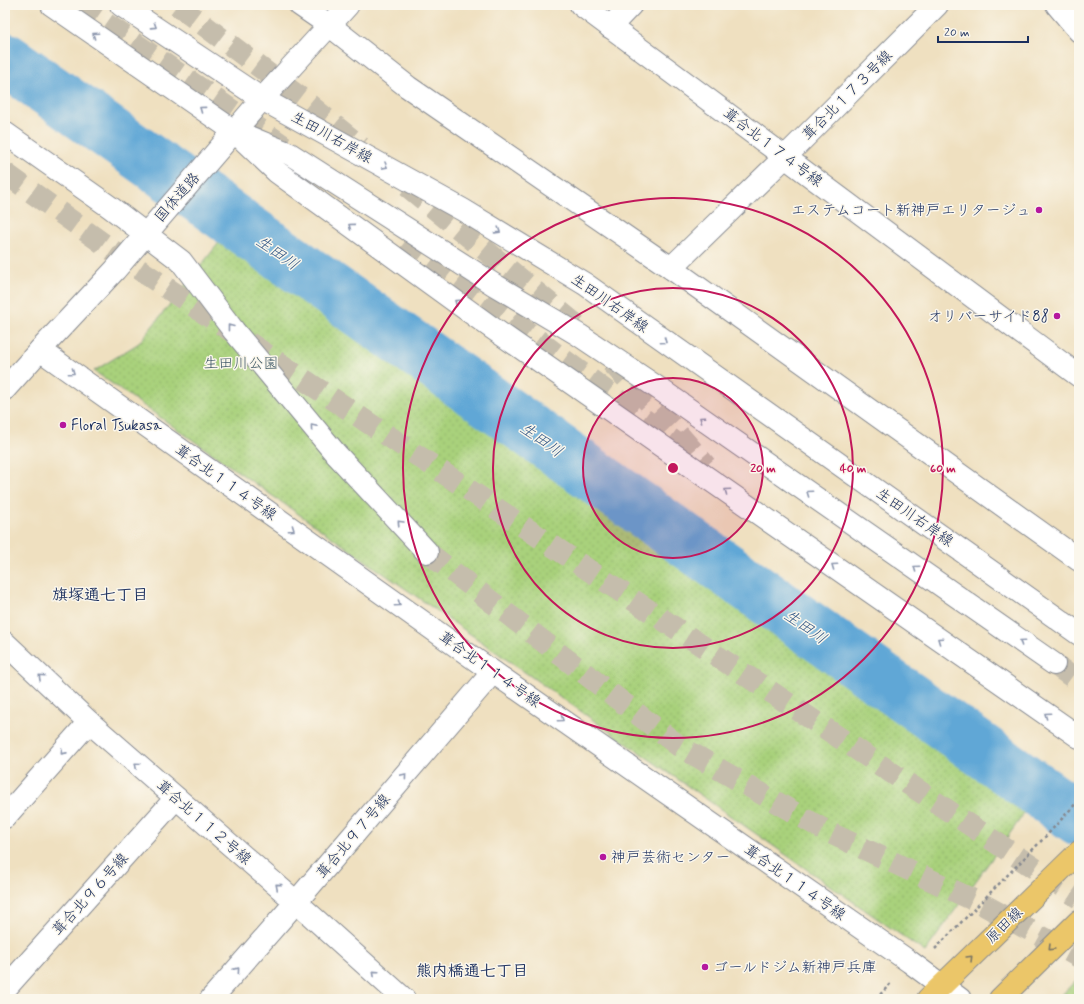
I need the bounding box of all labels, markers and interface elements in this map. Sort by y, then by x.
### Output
scale bar [938,18,1028,44]
one-way arrow [150,22,157,29]
text: 20 m [944,25,970,41]
one-way arrow [92,32,99,40]
street label: 葺合北１７３号線 [798,46,897,145]
street label: 葺合北１７４号線 [718,104,826,192]
one-way arrow [199,106,206,114]
street label: 生田川右岸線 [287,107,376,168]
one-way arrow [381,161,388,169]
street label: 国体道路 [151,168,205,227]
place label: エステムコート新神戸エリタージュ [791,201,1031,221]
marker: エステムコート新神戸エリタージュ [1034,205,1044,215]
one-way arrow [349,224,356,231]
one-way arrow [494,226,501,233]
water label: 生田川 [251,231,303,276]
street label: 生田川右岸線 [567,270,652,338]
one-way arrow [454,300,461,307]
place label: オリバーサイド88 [928,307,1049,327]
marker: オリバーサイド88 [1052,311,1062,321]
one-way arrow [228,324,235,331]
one-way arrow [660,336,667,343]
park label: 生田川公園 [203,354,279,374]
one-way arrow [67,367,74,374]
place label: Floral Tsukasa [71,416,163,436]
one-way arrow [700,417,707,424]
water label: 生田川 [515,418,567,463]
marker: Floral Tsukasa [58,420,68,430]
one-way arrow [310,424,317,431]
street label: 葺合北１１４号線 [171,440,280,525]
centre of rings [666,461,680,475]
text: 20 m [750,461,776,477]
text: 40 m [840,461,867,477]
text: 60 m [930,461,956,477]
street label: 生田川右岸線 [872,484,957,552]
one-way arrow [724,488,731,496]
one-way arrow [806,490,813,498]
one-way arrow [397,520,405,528]
one-way arrow [287,524,294,531]
one-way arrow [831,563,838,571]
one-way arrow [913,566,920,573]
district label: 旗塚通七丁目 [52,585,148,606]
one-way arrow [393,599,400,606]
water label: 生田川 [779,605,831,650]
street label: 葺合北１１４号線 [435,627,544,712]
one-way arrow [938,638,945,645]
one-way arrow [1019,639,1026,647]
one-way arrow [38,674,46,682]
one-way arrow [1044,712,1051,720]
one-way arrow [557,714,564,722]
one-way arrow [61,747,68,754]
one-way arrow [135,762,142,769]
one-way arrow [400,773,407,781]
street label: 葺合北１１２号線 [151,776,255,870]
street label: 葺合北９７号線 [312,790,395,883]
street label: 葺合北１１４号線 [740,840,849,925]
place label: 神戸芸術センター [611,848,730,868]
street label: 葺合北９６号線 [48,849,133,940]
marker: 神戸芸術センター [598,852,608,862]
one-way arrow [275,884,283,891]
street label: 原田線 [982,903,1028,949]
one-way arrow [1048,943,1056,951]
one-way arrow [965,955,973,963]
place label: ゴールドジム新神戸兵庫 [713,958,877,978]
district label: 熊内橋通七丁目 [416,961,528,982]
marker: ゴールドジム新神戸兵庫 [700,962,710,972]
one-way arrow [232,967,240,975]
one-way arrow [372,970,380,978]

